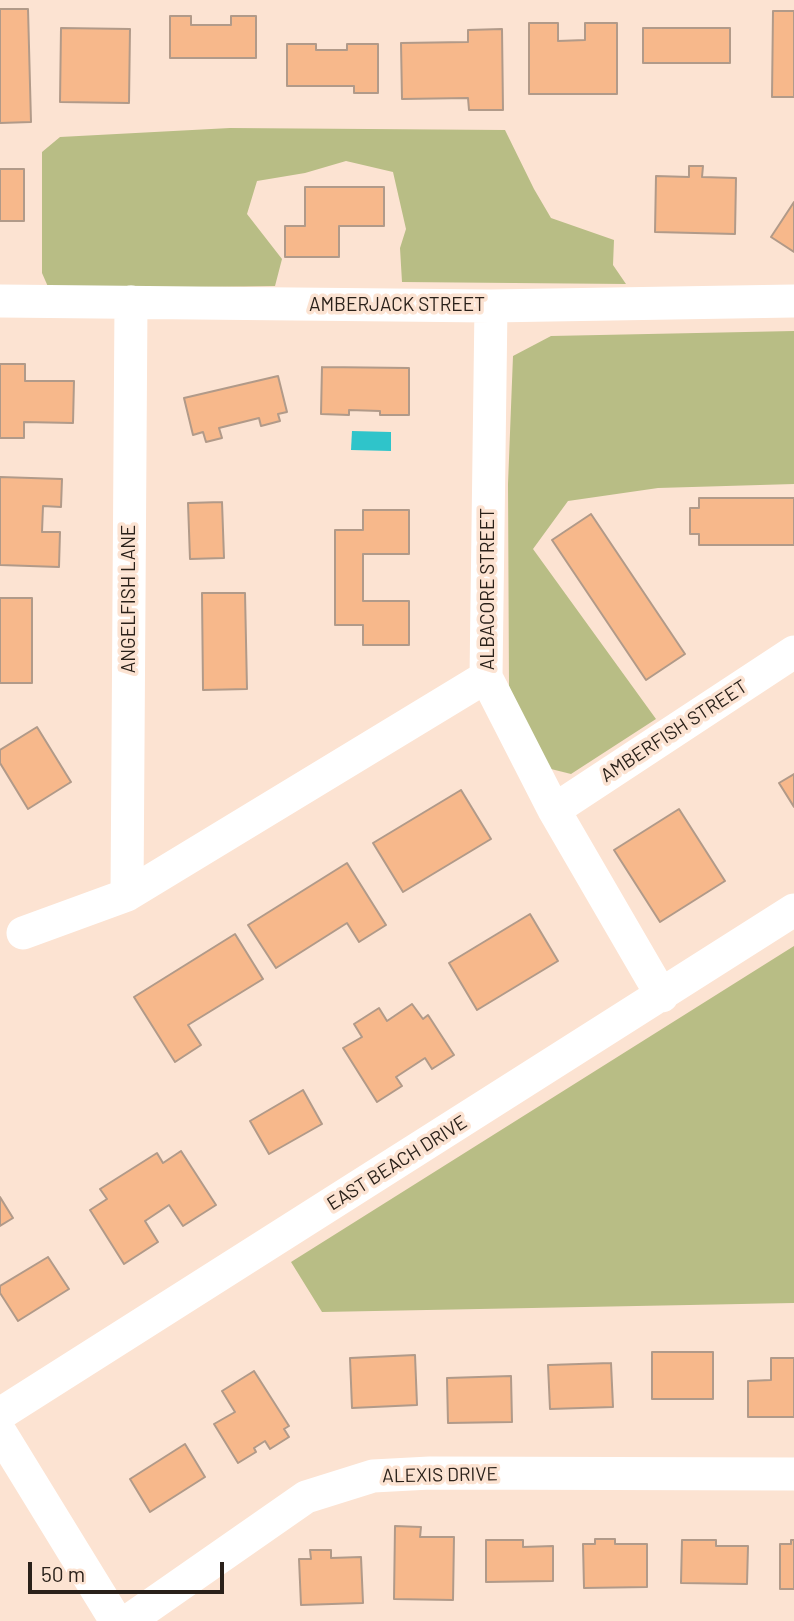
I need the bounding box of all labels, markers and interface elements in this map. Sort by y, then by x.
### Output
street label: AMBERJACK STREET [309,294,485,316]
street label: ALBACORE STREET [477,508,499,670]
street label: ANGELFISH LANE [118,525,140,673]
street label: AMBERFISH STREET [596,675,752,787]
street label: EAST BEACH DRIVE [323,1111,471,1215]
street label: ALEXIS DRIVE [382,1463,498,1487]
scale bar [32,1548,228,1592]
text: 50 m [41,1561,85,1586]

